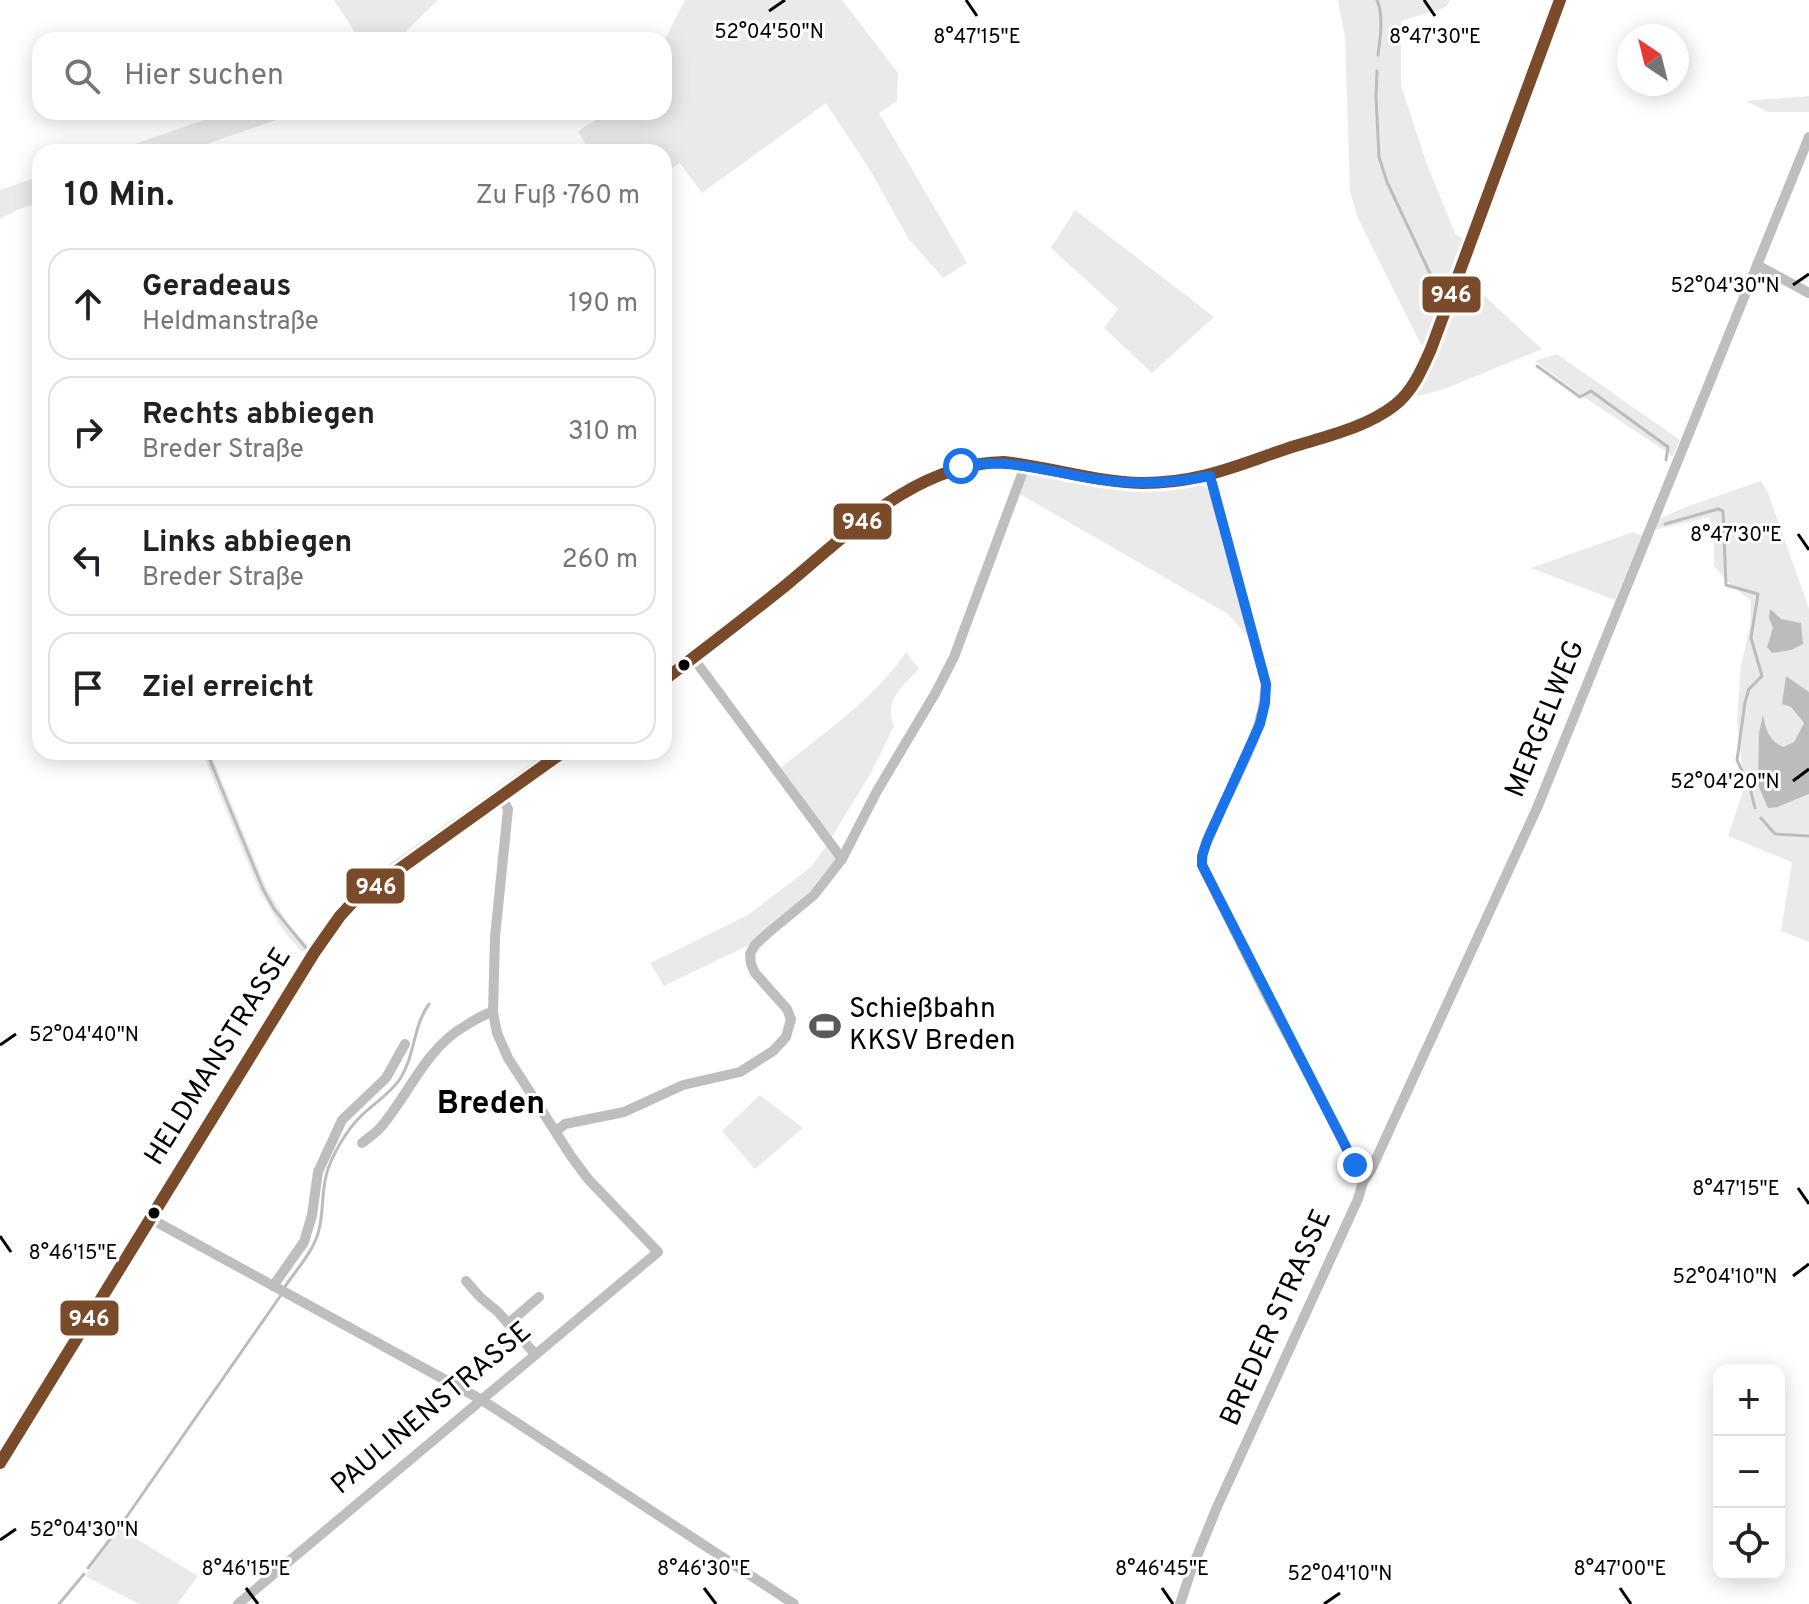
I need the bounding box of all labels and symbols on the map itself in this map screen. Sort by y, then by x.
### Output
text: 52°04'50"N [714,20,824,46]
north arrow [1617,24,1689,96]
text: 8°47'15"E [933,25,1021,51]
text: 8°47'30"E [1389,25,1481,51]
text: 52°04'30"N [1670,274,1780,300]
line badge: 946 [1421,275,1482,314]
text: 946 [1430,283,1472,310]
route start [943,448,979,484]
line badge: 946 [832,502,893,541]
text: 946 [841,510,883,537]
text: 8°47'30"E [1690,523,1782,549]
street label: MERGELWEG [1498,635,1594,803]
unlabelled marker [676,657,692,673]
text: 52°04'20"N [1670,770,1780,796]
line badge: 946 [345,867,406,905]
text: 946 [355,875,397,902]
street label: HELDMANSTRASSE [137,941,301,1173]
place label: Schießbahn KKSV Breden [849,992,1016,1060]
sports icon: Schießbahn KKSV Breden [808,1009,842,1043]
text: 52°04'40"N [29,1023,139,1049]
district label: Breden [437,1085,545,1125]
route end [1337,1147,1373,1183]
text: 8°47'15"E [1692,1177,1780,1203]
street label: BREDER STRASSE [1213,1204,1341,1432]
unlabelled marker [146,1205,162,1221]
text: 8°46'15"E [29,1241,117,1267]
text: 52°04'10"N [1673,1265,1777,1291]
line badge: 946 [59,1299,120,1337]
text: 946 [68,1307,110,1334]
street label: PAULINENSTRASSE [324,1315,540,1503]
text: 52°04'30"N [29,1518,139,1544]
text: 8°46'15"E [202,1557,290,1583]
text: 8°46'30"E [657,1557,751,1583]
text: 8°46'45"E [1115,1557,1209,1583]
text: 8°47'00"E [1574,1557,1666,1583]
text: 52°04'10"N [1288,1562,1392,1588]

